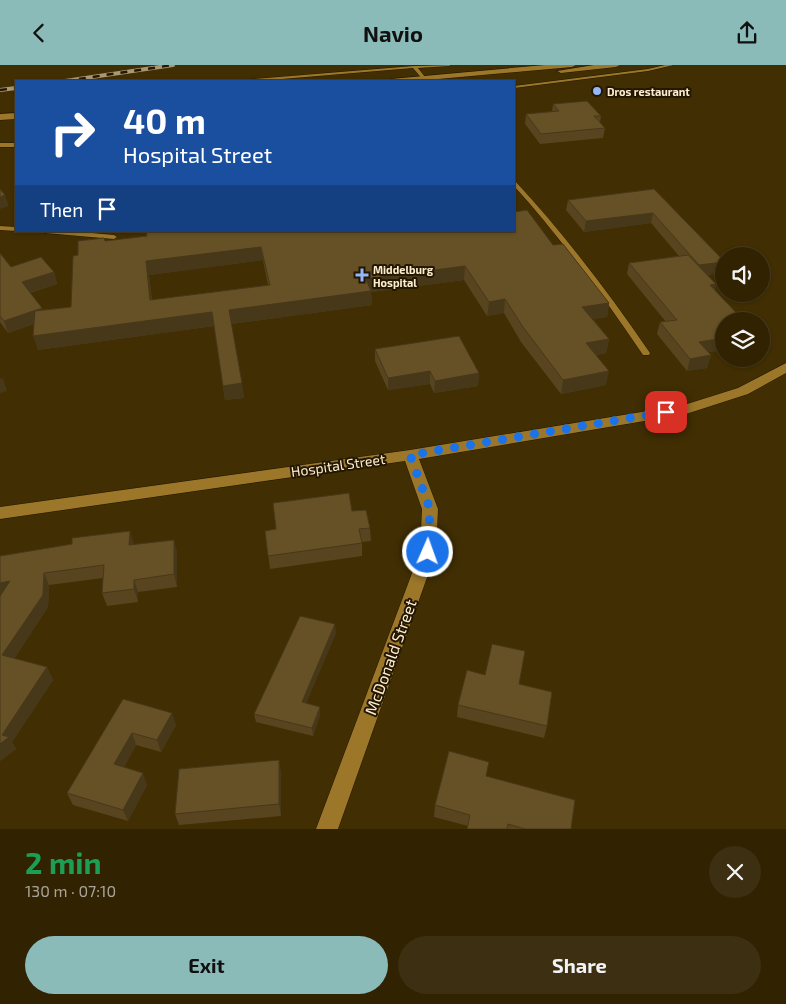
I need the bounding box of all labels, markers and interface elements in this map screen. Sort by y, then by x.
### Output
icon: back [25,19,53,47]
icon: share [733,19,761,47]
text: Navio [363,20,423,46]
marker: Dros restaurant [591,85,603,97]
place label: Dros restaurant [607,85,690,98]
text: 40 m [123,99,206,141]
icon: right [40,100,105,165]
text: Hospital Street [123,141,272,167]
icon: arrive [93,195,121,223]
text: Then [40,198,83,221]
map controls [715,247,770,367]
button: sound [715,247,770,302]
place label: Middelburg Hospital [373,263,434,289]
marker: Middelburg Hospital [355,268,369,282]
button: layers [715,312,770,367]
pin [645,391,687,433]
icon: arrive [652,398,680,426]
street label: Hospital Street [290,450,386,480]
position arrow [401,525,453,577]
street label: McDonald Street [360,597,420,717]
text: 2 min [25,844,102,880]
button: close [709,846,761,898]
text: 130 m · 07:10 [25,881,116,900]
button: Exit [25,936,388,994]
button: Share [398,936,761,994]

